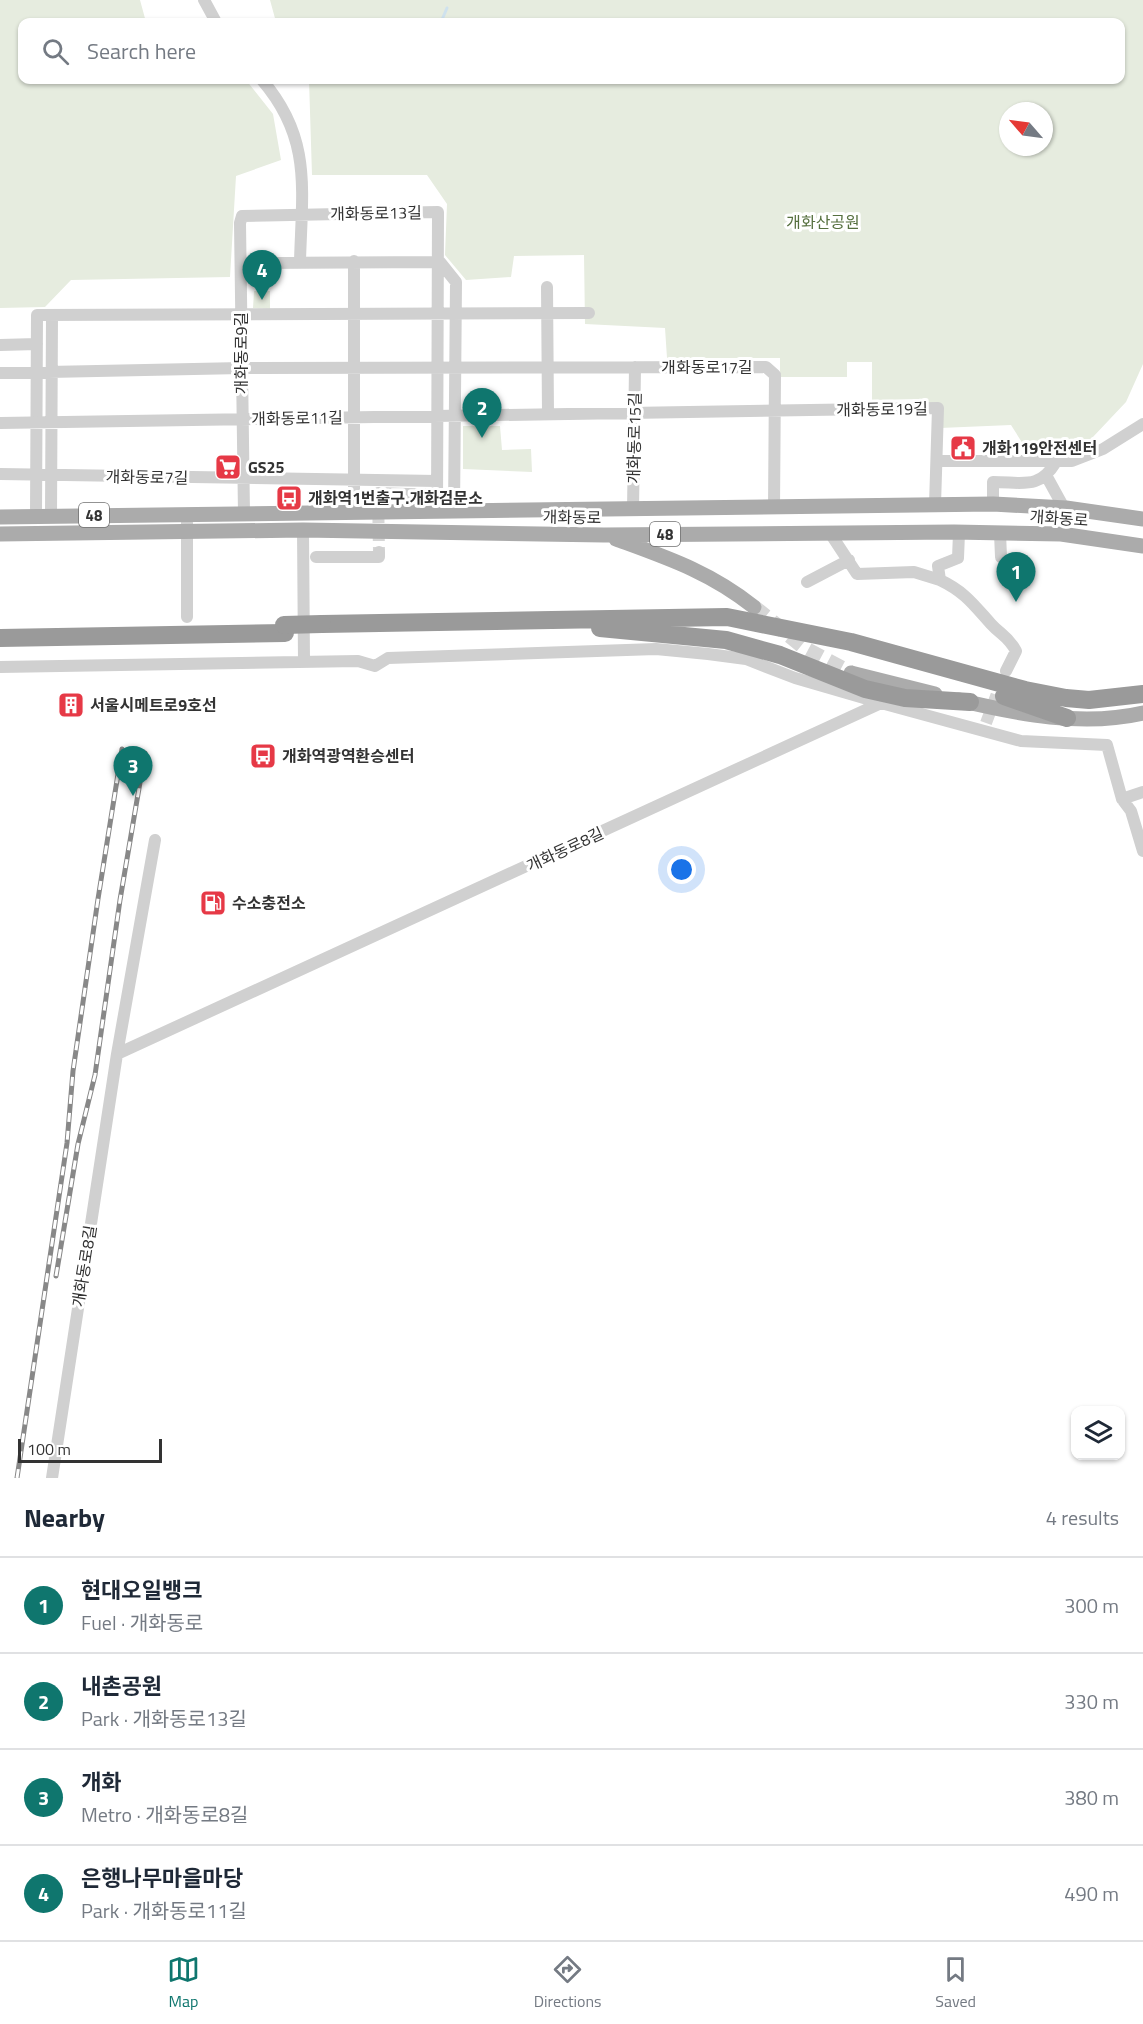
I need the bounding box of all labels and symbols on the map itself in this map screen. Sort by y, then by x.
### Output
north arrow [999,102,1053,156]
street label: 개화동로13길 [330,200,422,226]
park label: 개화산공원 [786,210,860,234]
pin: 4 [242,250,282,300]
street label: 개화동로9길 [229,312,253,394]
street label: 개화동로17길 [661,355,753,379]
pin: 2 [462,388,502,438]
street label: 개화동로15길 [621,392,647,484]
street label: 개화동로19길 [836,396,928,422]
street label: 개화동로11길 [251,405,343,431]
public building icon: 개화119안전센터 [948,433,978,463]
place label: 개화119안전센터 [982,436,1097,460]
supermarket icon: GS25 [213,452,243,482]
place label: GS25 [248,455,284,479]
street label: 개화동로7길 [106,464,188,490]
bus stop icon: 개화역1번출구.개화검문소 [274,483,304,513]
place label: 개화역1번출구.개화검문소 [308,486,483,510]
road number: 48 [79,503,109,527]
street label: 개화동로 [542,504,602,530]
street label: 개화동로 [1029,504,1089,532]
road number: 48 [650,522,680,546]
pin: 1 [996,552,1036,602]
building icon: 서울시메트로9호선 [56,690,86,720]
place label: 서울시메트로9호선 [90,693,217,717]
bus stop icon: 개화역광역환승센터 [248,741,278,771]
place label: 개화역광역환승센터 [282,744,414,768]
pin: 3 [114,746,152,796]
street label: 개화동로8길 [523,821,607,877]
your location [667,855,696,884]
fuel station icon: 수소충전소 [198,888,228,918]
place label: 수소충전소 [232,891,306,915]
street label: 개화동로8길 [66,1223,102,1309]
scale bar [18,1436,162,1464]

